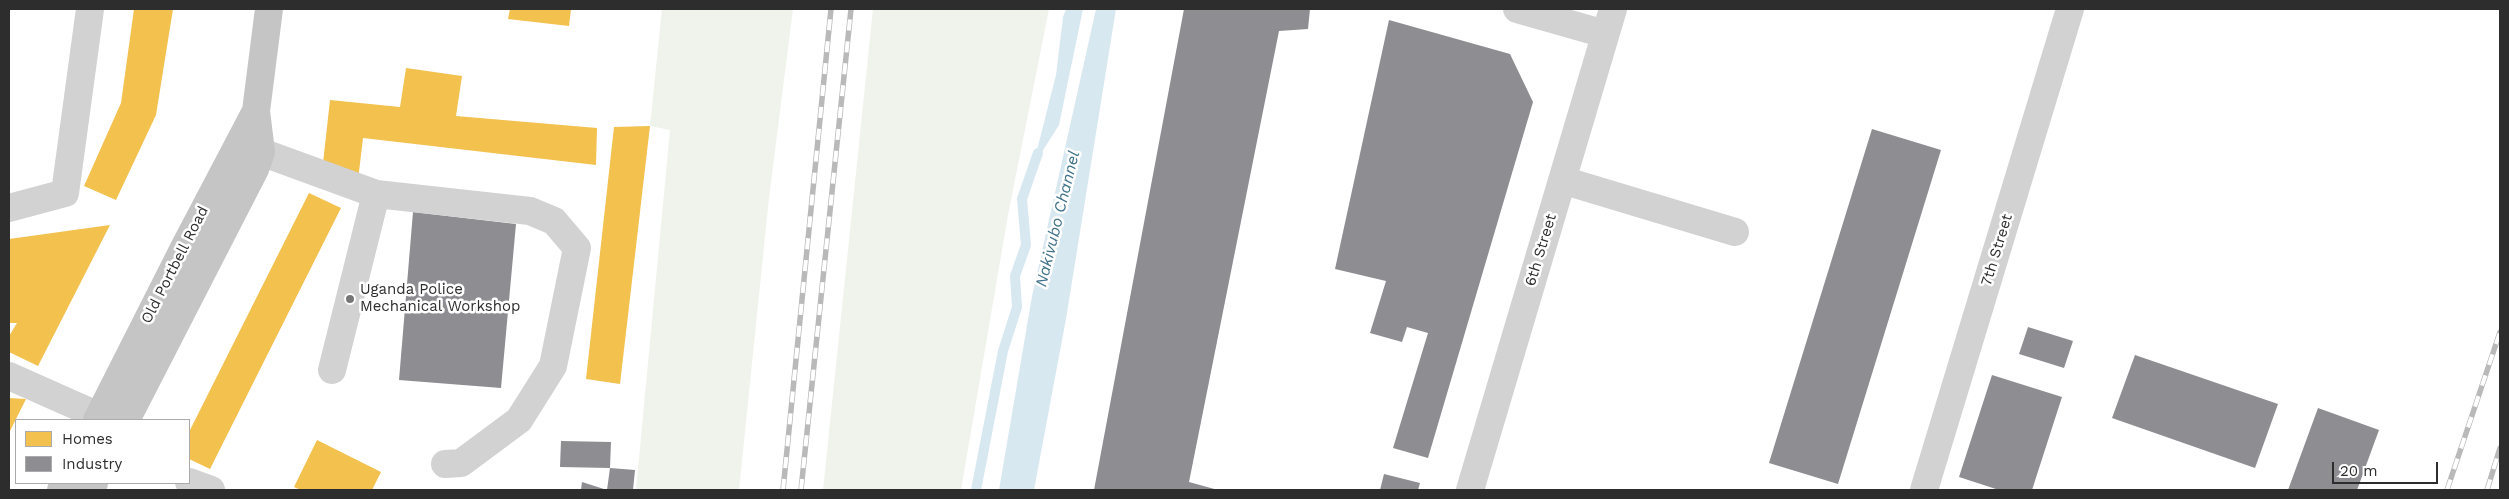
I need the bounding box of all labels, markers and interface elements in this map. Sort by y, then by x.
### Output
water label: Nakivubo Channel [1032,149,1084,289]
street label: Old Portbell Road [138,203,212,327]
street label: 6th Street [1521,212,1561,288]
street label: 7th Street [1978,212,2016,288]
place label: Uganda Police Mechanical Workshop [360,281,520,316]
marker: Uganda Police Mechanical Workshop [344,293,356,305]
legend [15,419,190,484]
text: Homes [62,430,113,448]
scale bar [2334,452,2440,484]
text: Industry [62,455,122,473]
text: 20 m [2340,462,2378,480]

